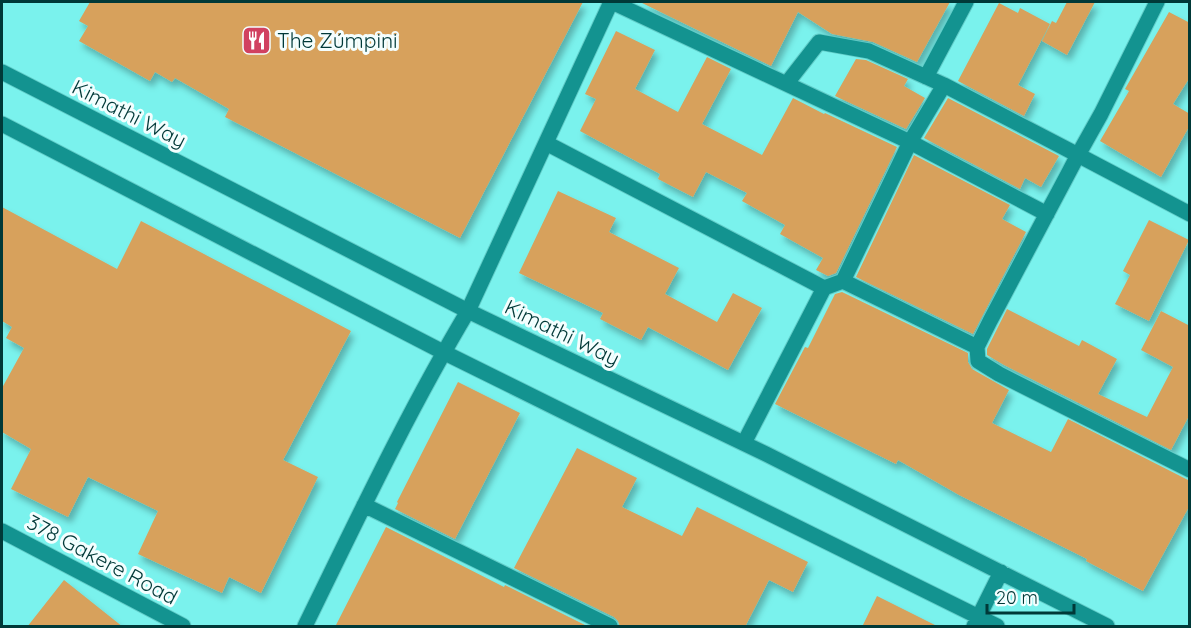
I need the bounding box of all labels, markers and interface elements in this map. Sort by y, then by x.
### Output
restaurant icon: The Zúmpini [240,25,272,57]
place label: The Zúmpini [277,27,398,53]
street label: Kimathi Way [68,73,191,153]
street label: Kimathi Way [501,293,624,371]
street label: 378 Gakere Road [23,509,182,610]
scale bar [987,577,1074,615]
text: 20 m [996,586,1038,609]

